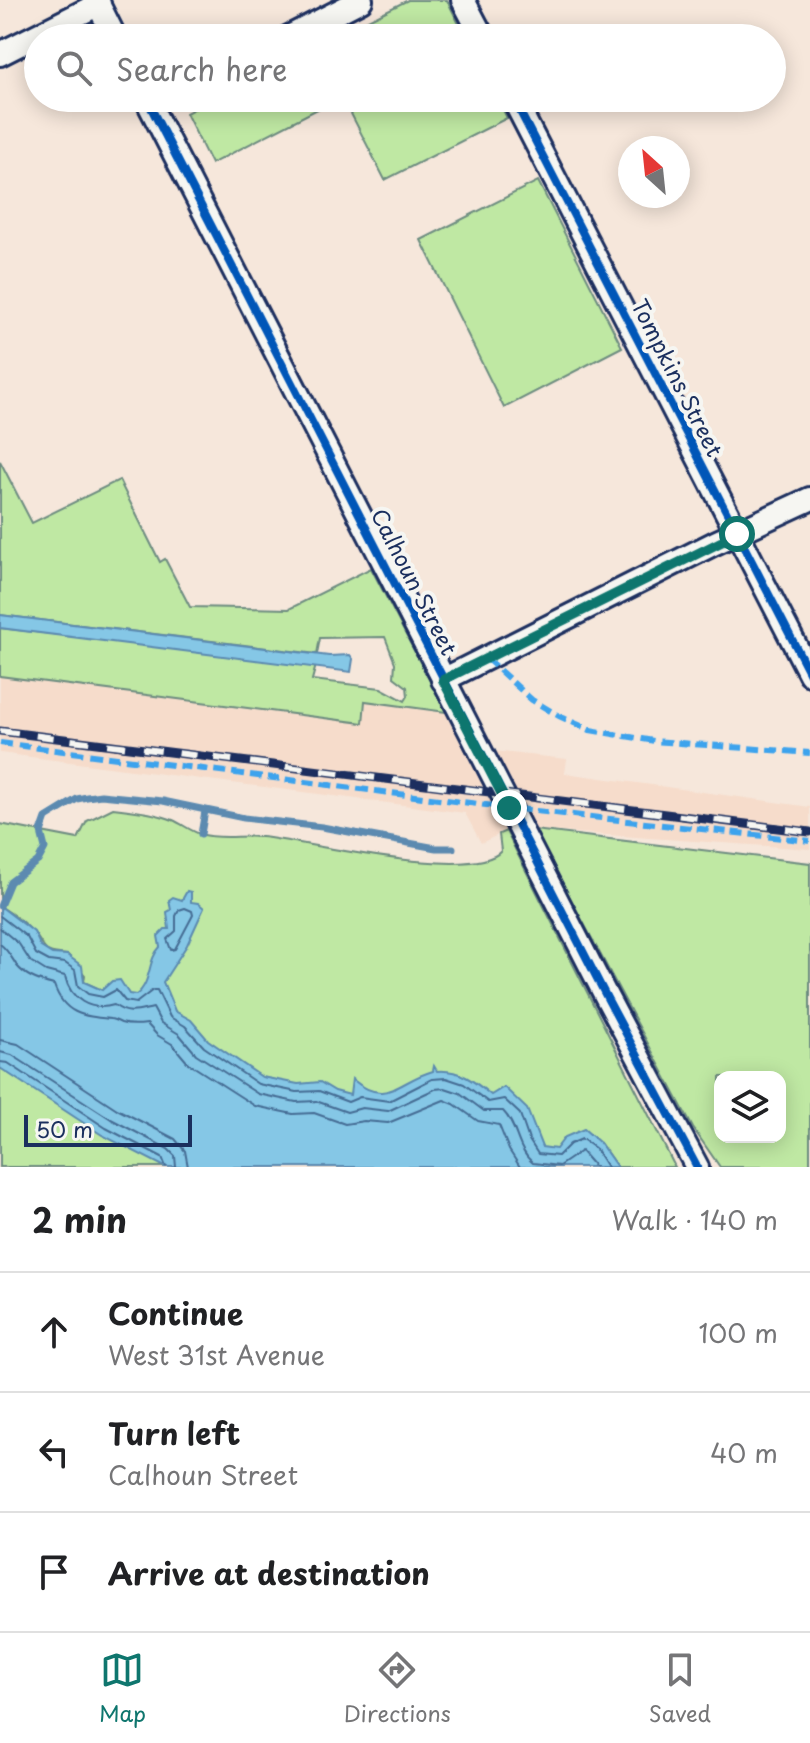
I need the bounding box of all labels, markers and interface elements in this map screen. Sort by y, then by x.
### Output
search box [24,24,786,112]
icon: search [52,46,96,90]
text: Search here [116,46,288,91]
north arrow [618,136,690,208]
street label: Tompkins Street [624,293,732,462]
street label: Calhoun Street [364,502,467,661]
route start [719,516,755,552]
route end [491,790,527,826]
map controls [714,1071,786,1143]
button: layers [714,1071,786,1143]
scale bar [24,1111,192,1147]
text: 50 m [36,1112,93,1145]
text: 2 min [32,1193,127,1245]
text: Walk · 140 m [612,1200,778,1239]
text: Continue [108,1290,243,1335]
icon: ahead [32,1310,76,1354]
text: 100 m [698,1313,778,1352]
text: West 31st Avenue [108,1335,325,1374]
text: Turn left [108,1410,240,1455]
icon: left [32,1430,76,1474]
text: 40 m [710,1433,778,1472]
text: Calhoun Street [108,1455,298,1494]
icon: arrive [32,1550,76,1594]
text: Arrive at destination [108,1550,430,1595]
tab: Map [99,1648,146,1729]
tab: Directions [344,1648,451,1729]
tab: Saved [649,1648,711,1729]

